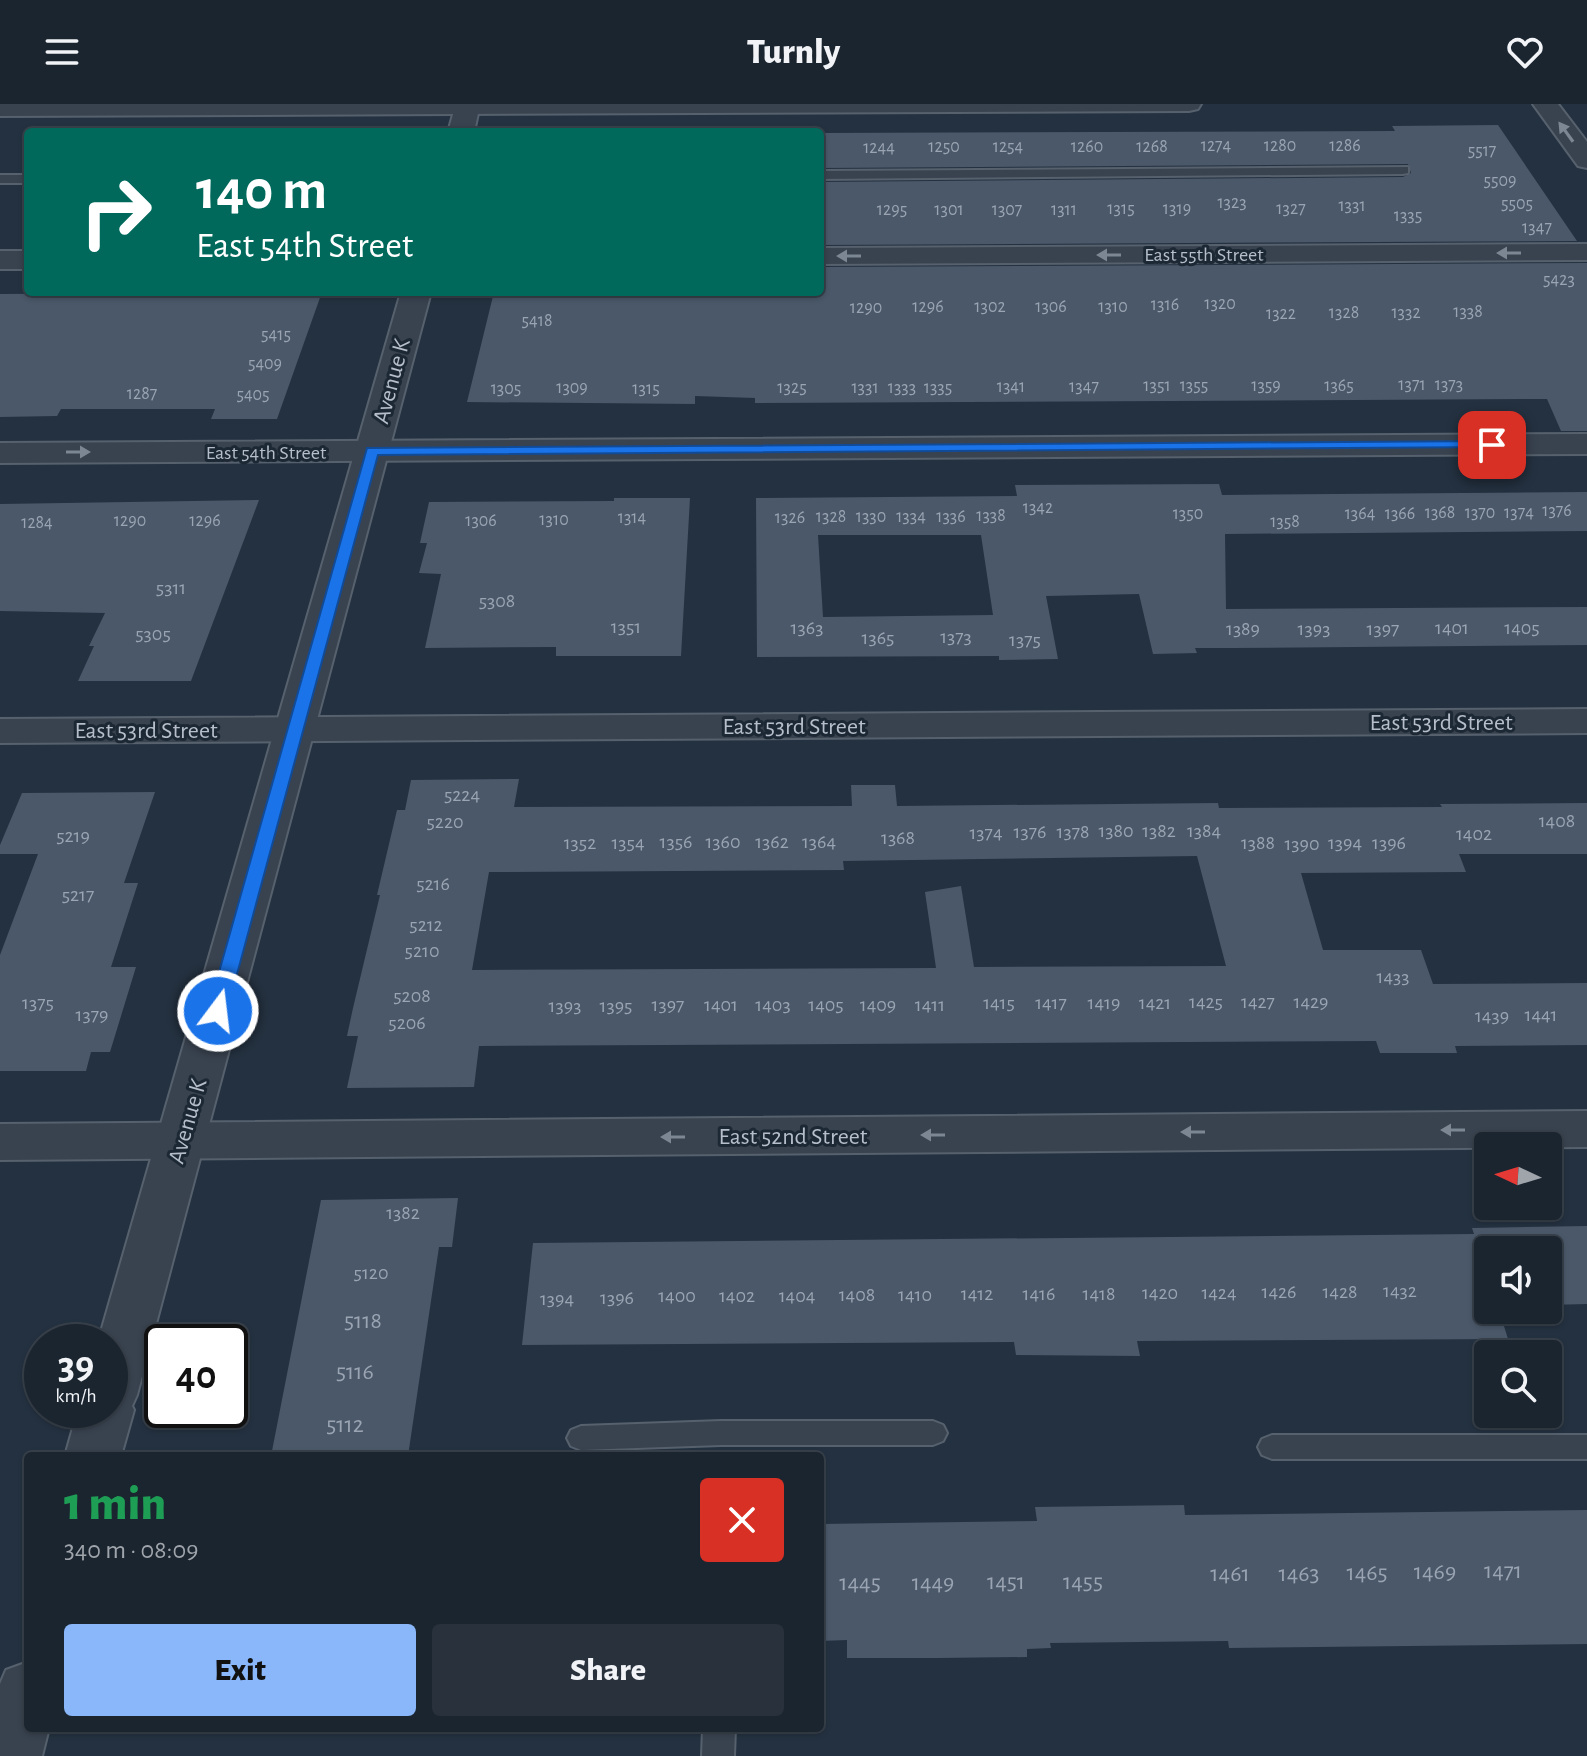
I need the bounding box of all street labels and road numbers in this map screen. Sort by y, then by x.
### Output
street label: East 55th Street [1144,245,1264,265]
street label: Avenue K [369,335,415,426]
street label: East 54th Street [206,443,327,463]
street label: East 53rd Street [1369,711,1513,735]
street label: East 53rd Street [722,715,866,739]
street label: East 53rd Street [74,719,218,743]
street label: Avenue K [164,1075,212,1166]
street label: East 52nd Street [719,1125,868,1149]

